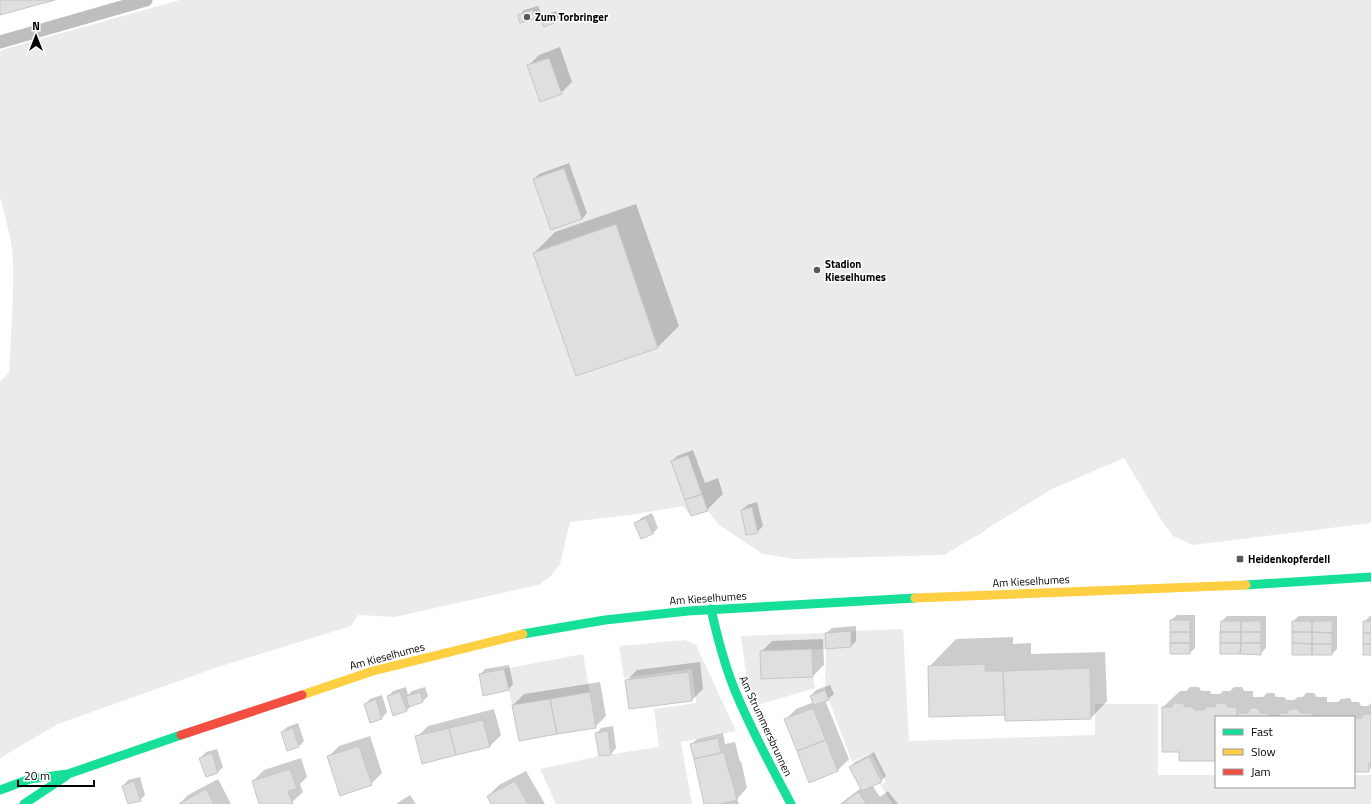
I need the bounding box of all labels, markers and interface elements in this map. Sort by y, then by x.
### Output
place label: Zum Torbringer [535,9,608,25]
marker: Zum Torbringer [522,12,532,22]
north arrow [16,16,56,56]
text: N [32,18,40,34]
place label: Stadion Kieselhumes [825,256,886,285]
marker: Stadion Kieselhumes [812,265,822,275]
place label: Heidenkopferdell [1248,551,1330,567]
marker: Heidenkopferdell [1235,554,1245,564]
street label: Am Kieselhumes [992,571,1070,591]
street label: Am Kieselhumes [669,587,747,609]
street label: Am Kieselhumes [348,638,426,674]
street label: Am Strummersbrunnen [736,673,796,779]
legend [1215,716,1355,788]
text: Fast [1251,722,1274,741]
text: Slow [1251,742,1276,761]
scale bar [18,762,94,788]
text: Jam [1251,762,1271,781]
text: 20 m [24,766,50,785]

